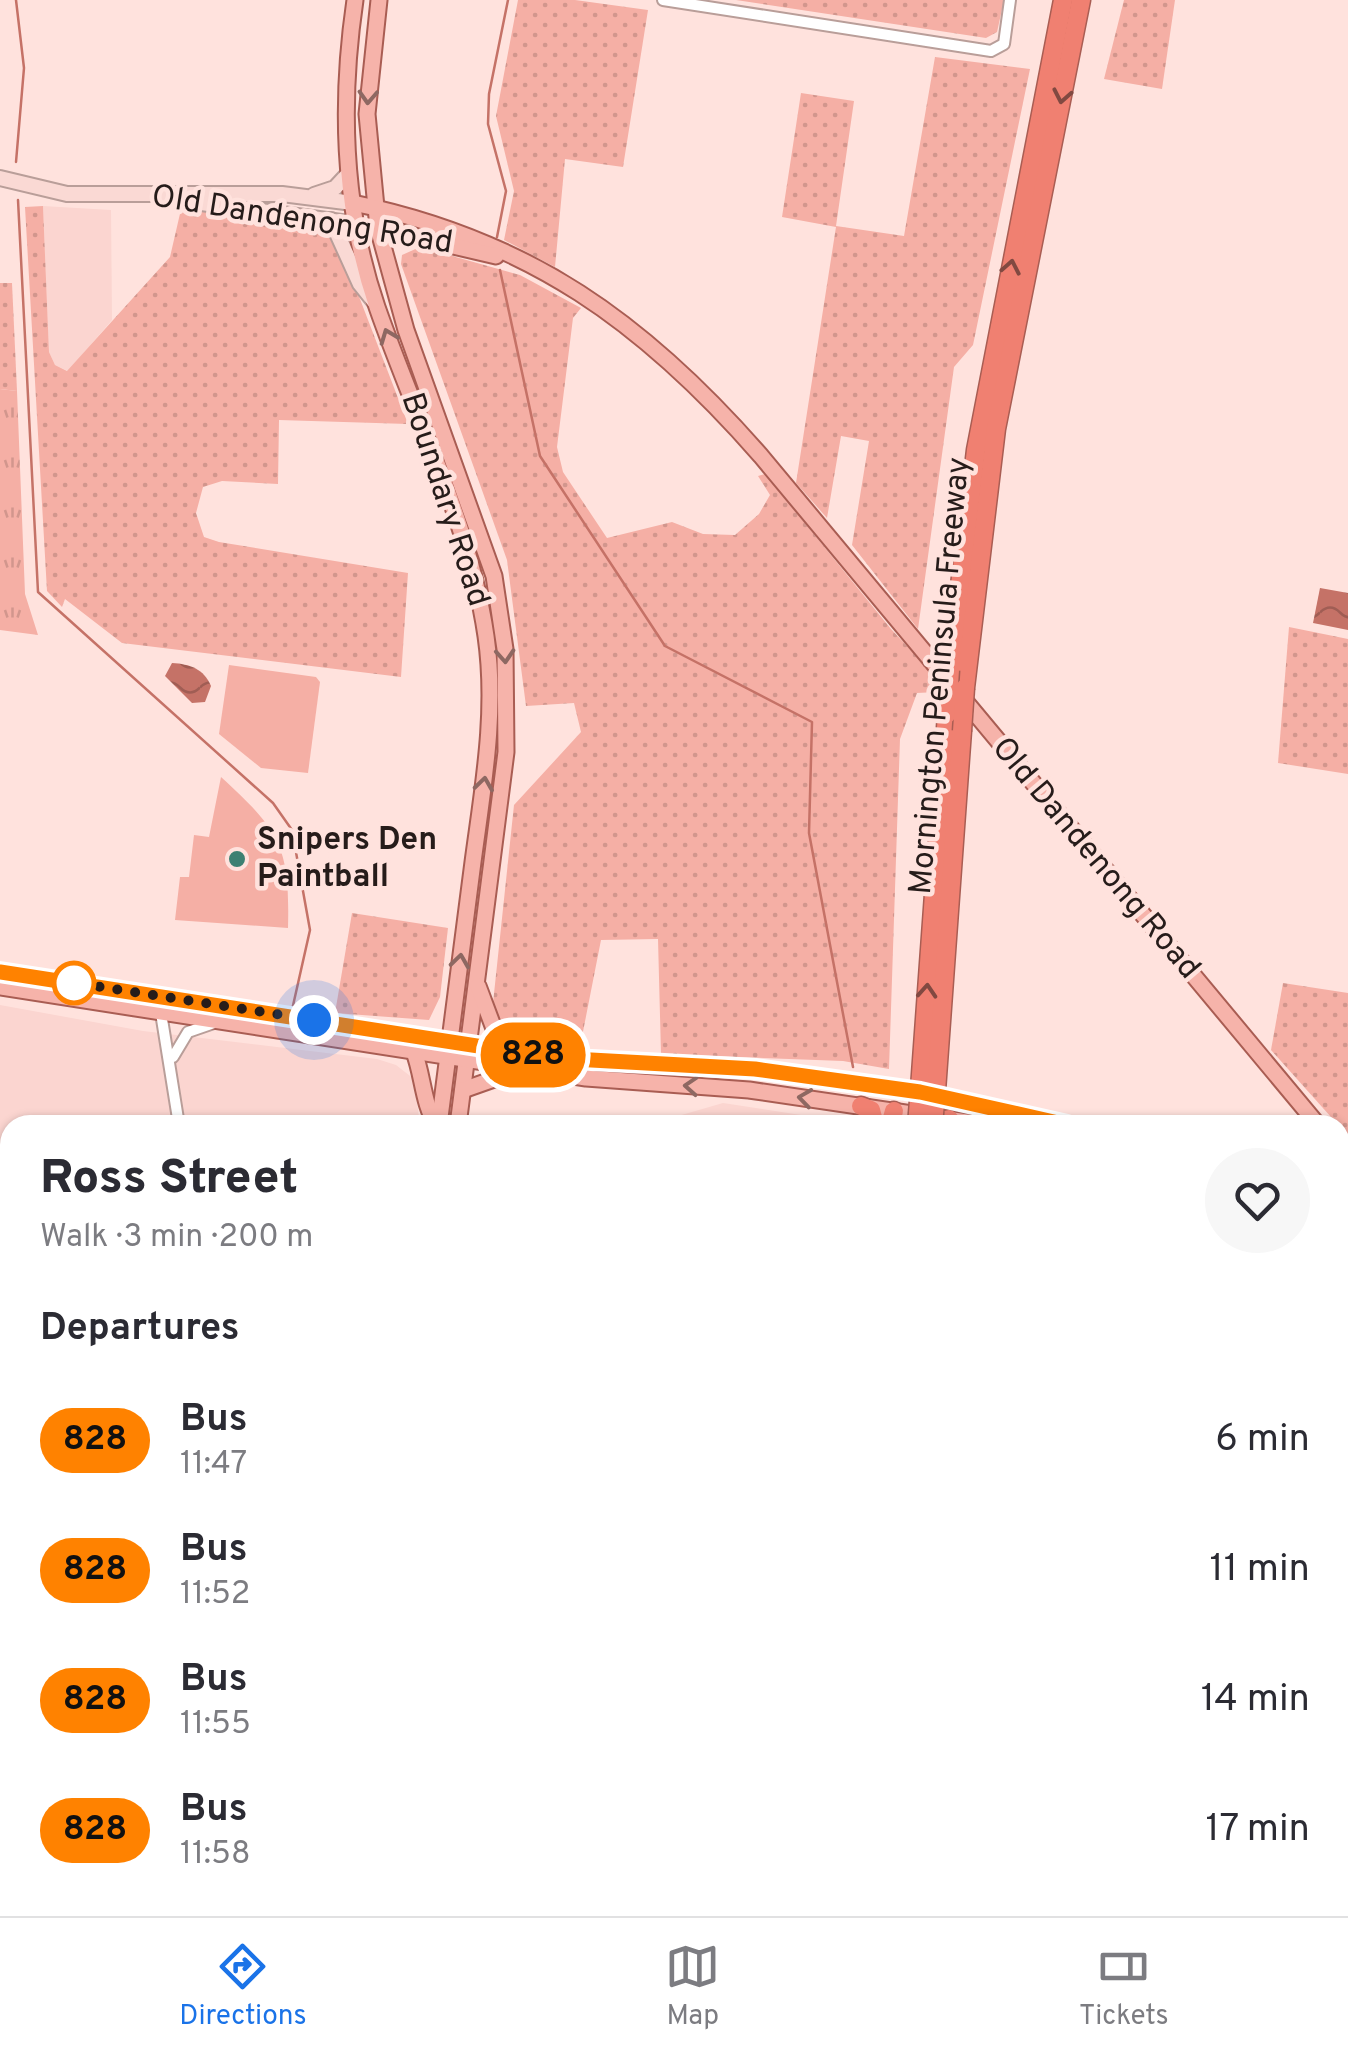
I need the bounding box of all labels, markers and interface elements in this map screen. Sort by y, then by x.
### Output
one-way arrow [1052,87,1073,104]
one-way arrow [358,89,379,105]
street label: Old Dandenong Road [149,177,455,265]
one-way arrow [1000,259,1021,276]
one-way arrow [380,328,400,345]
street label: Boundary Road [391,388,497,612]
street label: Mornington Peninsula Freeway [902,456,980,896]
one-way arrow [494,648,515,664]
street label: Old Dandenong Road [982,730,1208,988]
one-way arrow [473,776,494,792]
place label: Snipers Den Paintball [257,821,437,898]
marker: Snipers Den Paintball [226,848,248,870]
one-way arrow [449,953,470,969]
unlabelled marker [53,962,95,1004]
one-way arrow [915,982,937,998]
your location [289,995,339,1045]
line badge: 828 [476,1022,590,1088]
text: 828 [501,1033,565,1077]
one-way arrow [682,1076,698,1098]
one-way arrow [796,1089,813,1110]
button: heart [1205,1148,1310,1253]
text: Ross Street [40,1150,298,1210]
text: Walk · 3 min · 200 m [40,1218,313,1258]
text: Departures [40,1305,240,1354]
text: Bus [180,1396,247,1445]
text: 6 min [1215,1416,1310,1465]
text: 828 [63,1418,127,1462]
text: 11:47 [180,1445,247,1485]
text: Bus [180,1526,247,1575]
text: 11 min [1209,1546,1310,1595]
text: 828 [63,1548,127,1592]
text: 11:52 [180,1575,250,1615]
text: Bus [180,1656,247,1705]
text: 14 min [1201,1676,1310,1725]
text: 828 [63,1678,127,1722]
text: 11:55 [180,1705,251,1745]
text: Bus [180,1786,247,1835]
text: 17 min [1205,1806,1310,1855]
text: 828 [63,1808,127,1852]
text: 11:58 [180,1835,251,1875]
tab: Directions [179,1939,307,2035]
tab: Map [665,1939,720,2035]
tab: Tickets [1079,1939,1169,2035]

